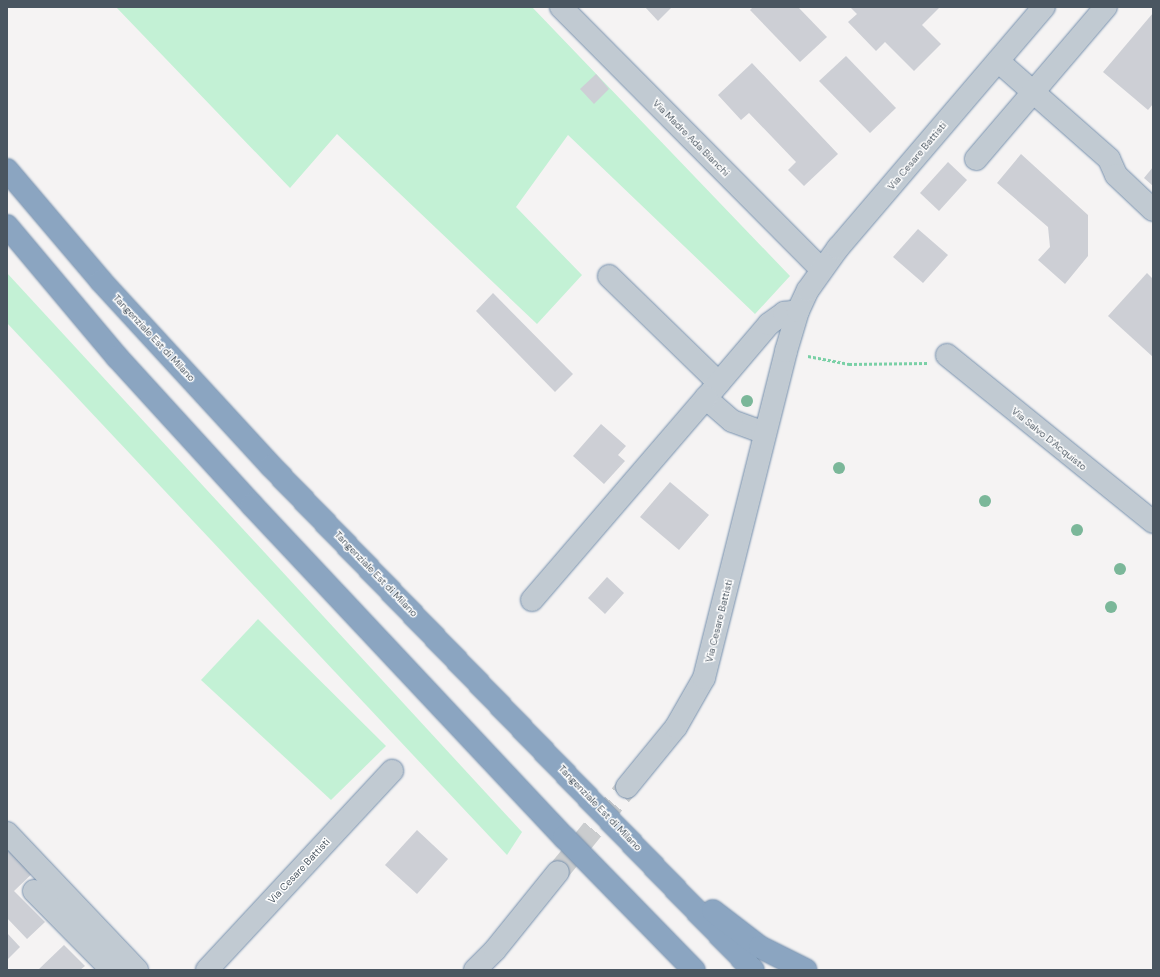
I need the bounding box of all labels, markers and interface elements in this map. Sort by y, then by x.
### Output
street label: Via Madre Ada Bianchi [650,97,732,179]
street label: Via Cesare Battisti [885,120,949,192]
street label: Tangenziale Est di Milano [111,292,197,384]
street label: Via Salvo D'Acquisto [1009,405,1089,473]
street label: Tangenziale Est di Milano [332,529,420,619]
street label: Via Cesare Battisti [703,578,735,664]
street label: Tangenziale Est di Milano [556,763,644,853]
street label: Via Cesare Battisti [266,836,332,906]

